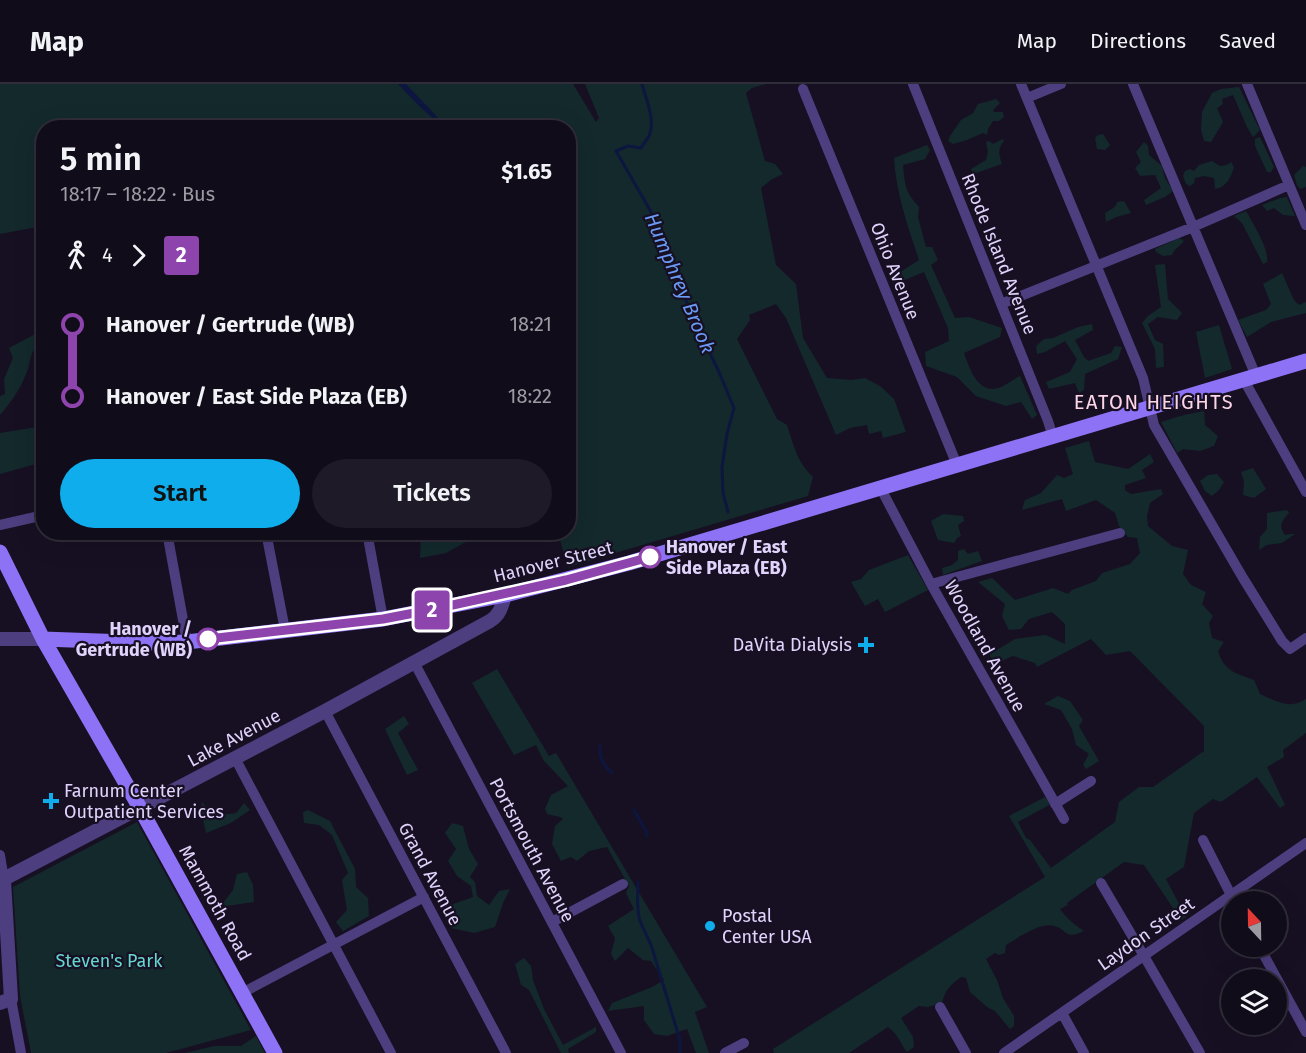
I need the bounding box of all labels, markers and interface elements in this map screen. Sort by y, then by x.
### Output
text: Map [30,25,84,58]
text: Map [1017,28,1057,54]
text: Directions [1090,28,1186,54]
text: Saved [1219,28,1276,54]
text: 5 min [60,139,142,179]
text: $1.65 [501,158,552,185]
street label: Rhode Island Avenue [957,170,1041,338]
text: 18:17 – 18:22 · Bus [60,182,215,206]
water label: Humphrey Brook [640,209,720,357]
street label: Ohio Avenue [865,219,925,323]
icon: walk [60,239,93,272]
icon: forward [122,239,155,272]
text: 2 [176,242,187,268]
text: 4 [102,243,113,267]
text: Hanover / Gertrude (WB) [106,311,354,338]
text: 18:21 [509,312,552,336]
text: Hanover / East Side Plaza (EB) [106,383,407,410]
text: 18:22 [508,384,552,408]
district label: EATON HEIGHTS [1074,390,1234,414]
button: Start [60,459,300,528]
button: Tickets [312,459,552,528]
street label: Hanover Street [491,536,615,587]
place label: Hanover / East Side Plaza (EB) [666,536,788,579]
marker: Hanover / East Side Plaza (EB) [639,546,661,568]
street label: Woodland Avenue [940,576,1030,716]
line badge: 2 [412,590,452,630]
text: 2 [427,597,437,623]
place label: Hanover / Gertrude (WB) [76,618,192,661]
marker: Hanover / Gertrude (WB) [197,628,219,650]
place label: DaVita Dialysis [733,634,852,656]
marker: DaVita Dialysis [857,636,875,654]
street label: Lake Avenue [184,704,284,772]
street label: Portsmouth Avenue [485,774,579,926]
place label: Farnum Center Outpatient Services [64,780,224,823]
marker: Farnum Center Outpatient Services [42,792,60,810]
street label: Grand Avenue [394,819,466,929]
street label: Mammoth Road [174,841,256,965]
north arrow [1221,891,1287,957]
map controls [1221,891,1287,1035]
street label: Laydon Street [1094,892,1199,975]
place label: Postal Center USA [722,905,812,948]
marker: Postal Center USA [703,919,717,933]
park label: Steven's Park [55,950,163,972]
button: layers [1221,969,1287,1035]

